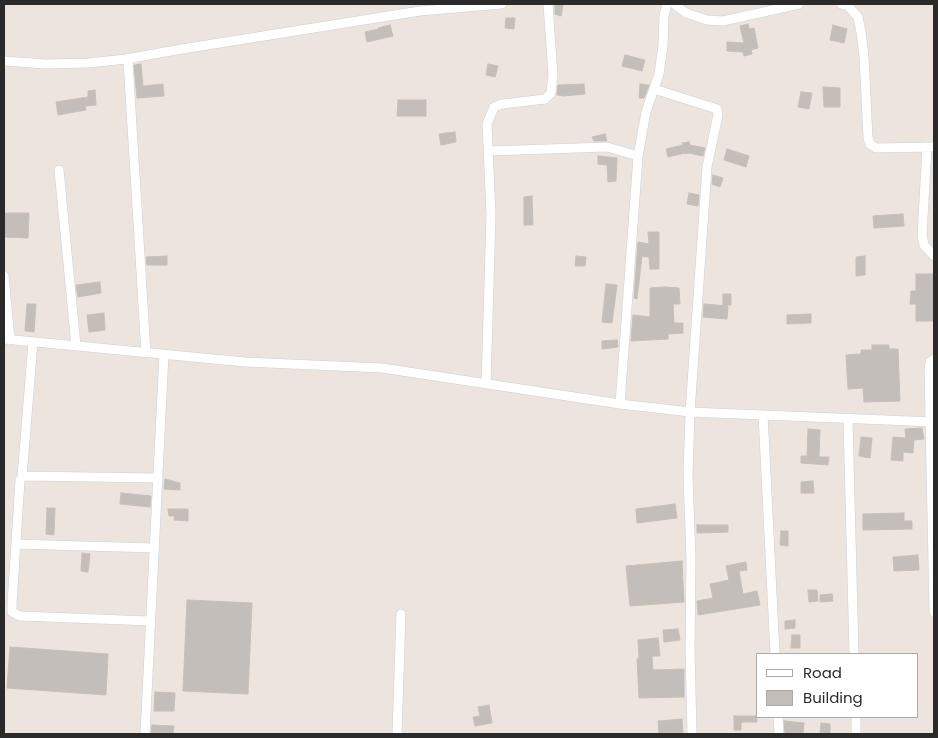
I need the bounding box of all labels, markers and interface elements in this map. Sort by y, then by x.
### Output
legend [756,653,918,718]
text: Road [803,662,842,683]
text: Building [803,687,863,708]

